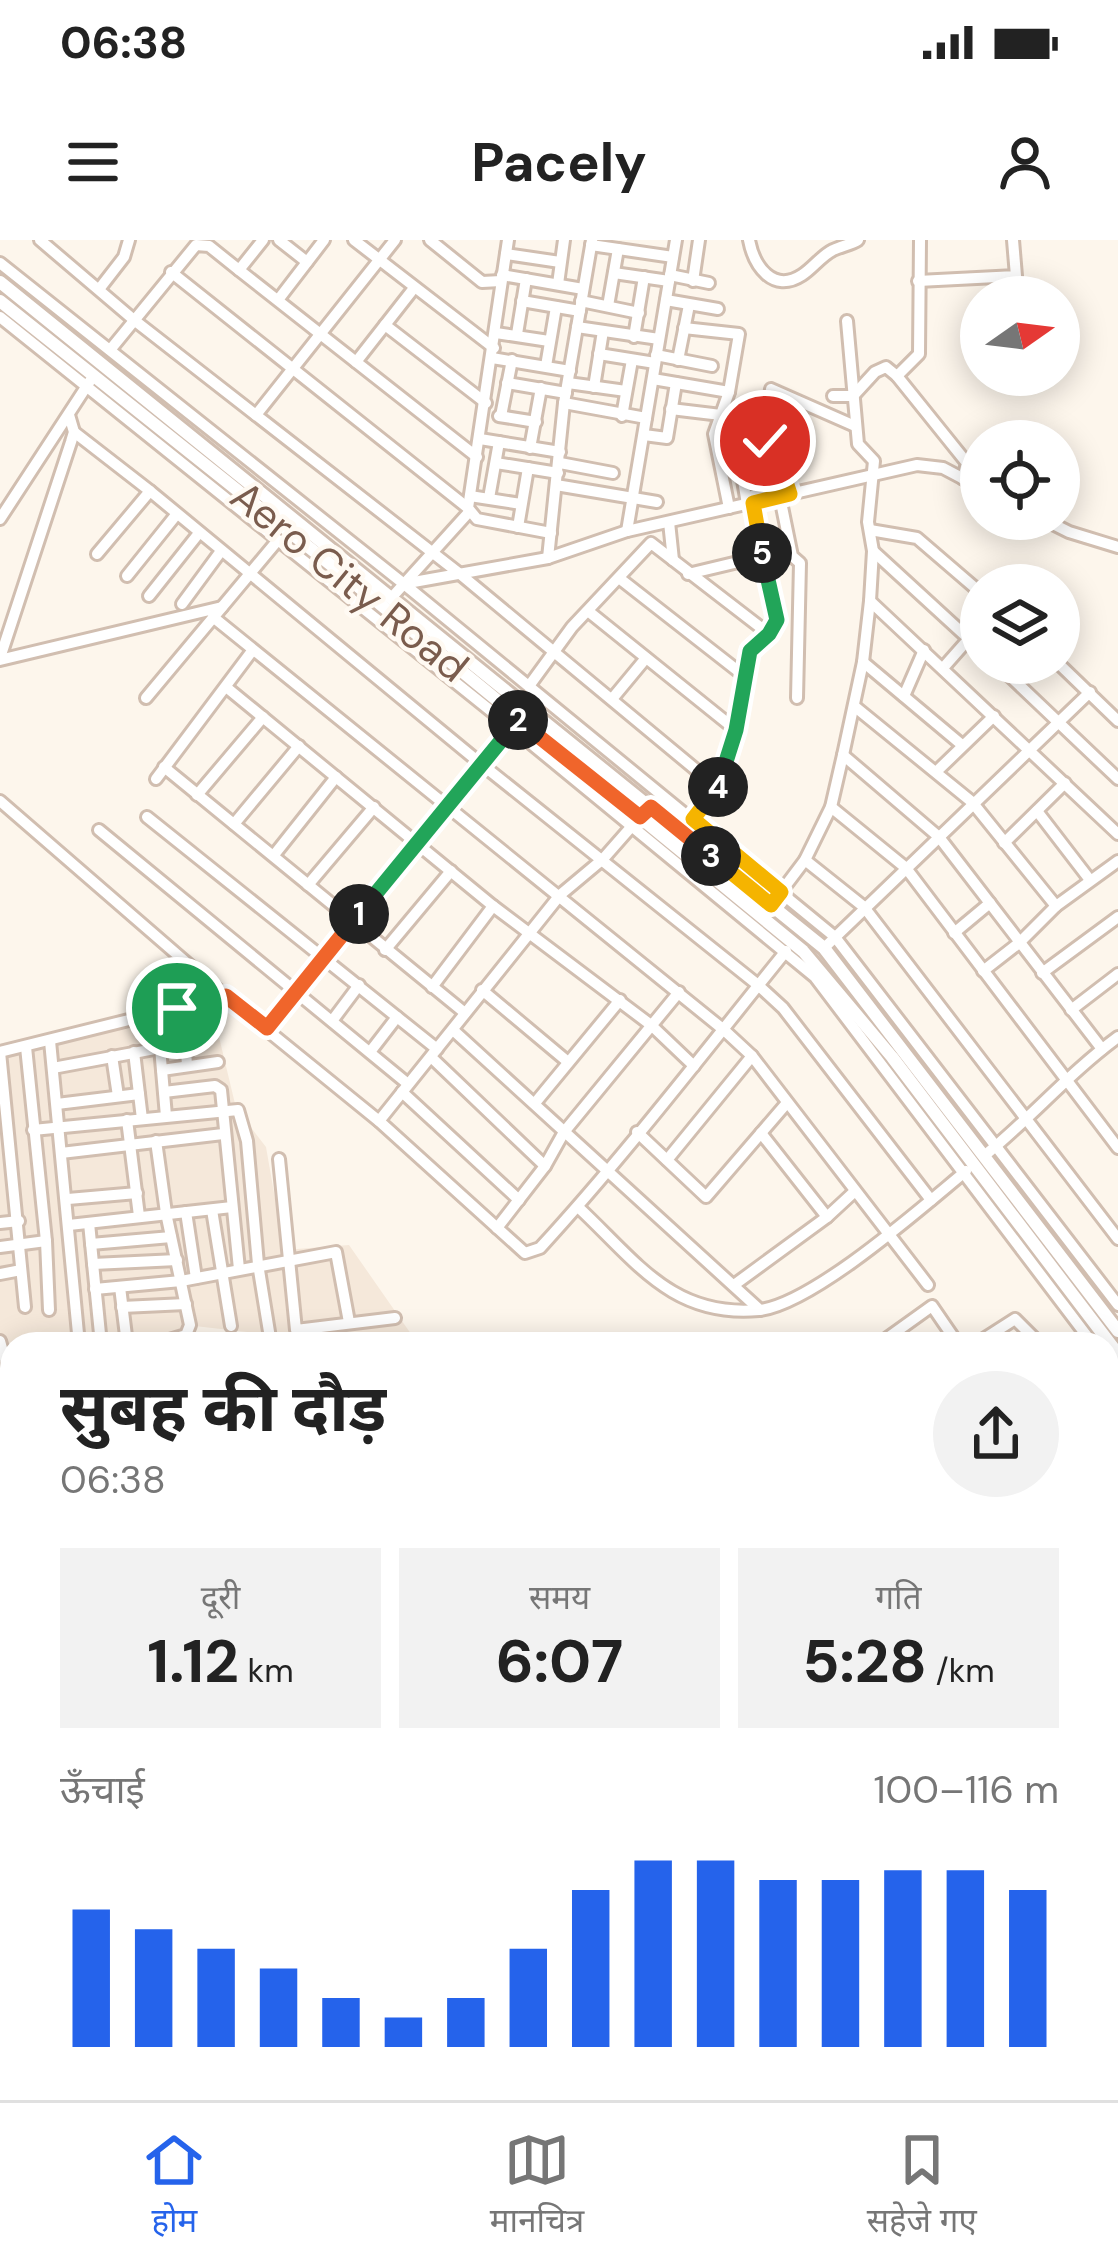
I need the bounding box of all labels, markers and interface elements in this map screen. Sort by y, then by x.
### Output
text: 06:38 [60,13,187,72]
text: Pacely [471,127,647,198]
icon: menu [60,129,126,195]
icon: person [992,129,1058,195]
north arrow [960,276,1080,396]
map controls [960,276,1080,684]
pin [714,390,816,492]
icon: check [732,408,798,474]
button: locate [960,420,1080,540]
street label: Aero City Road [220,469,480,694]
pin: 5 [732,523,792,583]
text: 5 [752,531,772,574]
button: layers [960,564,1080,684]
pin: 2 [488,690,548,750]
text: 2 [508,698,528,741]
pin: 4 [688,757,748,817]
text: 4 [707,765,729,808]
pin: 3 [681,826,741,886]
text: 3 [701,834,721,877]
pin: 1 [329,884,389,944]
text: 1 [353,892,365,935]
pin [126,957,228,1059]
icon: arrive [144,975,210,1041]
text: सुबह की दौड़ [60,1366,386,1451]
button: share [933,1371,1059,1497]
text: 06:38 [60,1454,166,1505]
text: दूरी [201,1576,240,1619]
text: समय [529,1576,590,1619]
text: गति [876,1576,921,1619]
text: 1.12 [147,1622,239,1701]
text: 6:07 [496,1622,623,1701]
text: 5:28 [802,1622,927,1701]
text: km [239,1649,294,1692]
text: /km [927,1649,995,1692]
text: ऊँचाई [60,1764,145,1815]
text: 100–116 m [873,1764,1059,1815]
tab: होम [141,2127,207,2245]
tab: मानचित्र [490,2127,584,2245]
tab: सहेजे गए [867,2127,977,2245]

